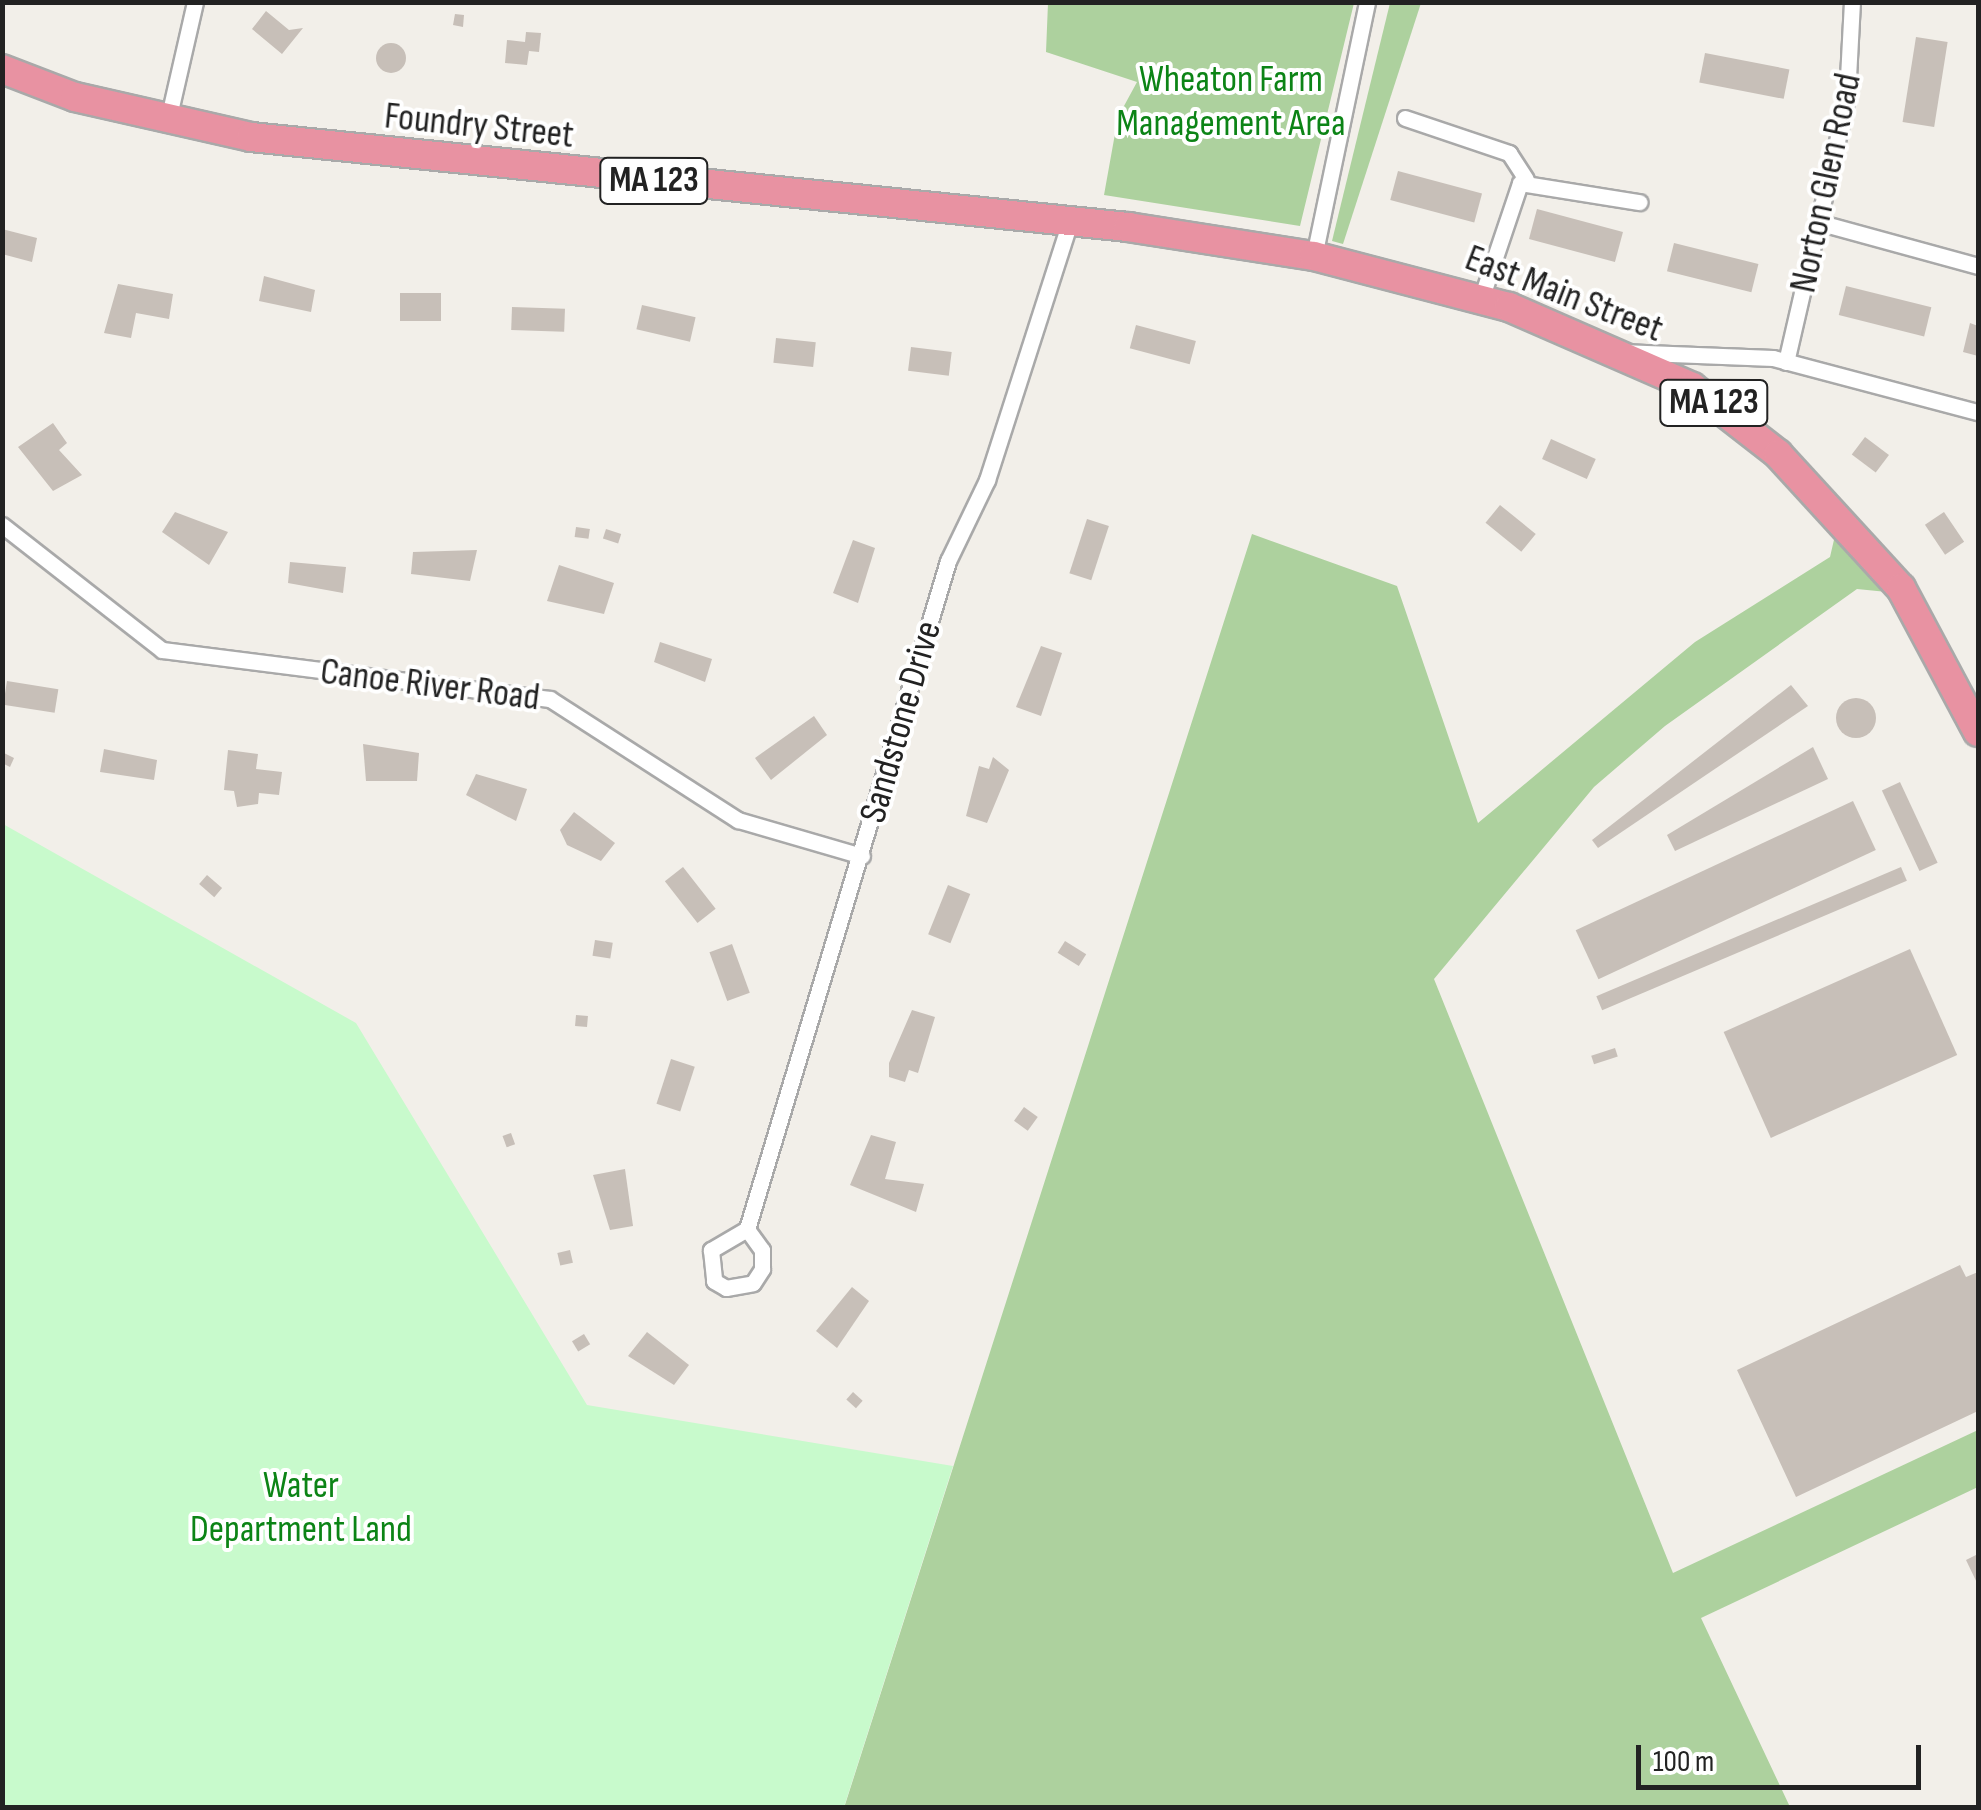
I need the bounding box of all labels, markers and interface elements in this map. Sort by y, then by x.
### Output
park label: Wheaton Farm Management Area [1116,57,1346,146]
street label: Norton Glen Road [1781,69,1871,297]
street label: Foundry Street [382,93,576,159]
road number: MA 123 [599,151,709,211]
street label: East Main Street [1459,235,1669,353]
road number: MA 123 [1659,373,1769,433]
street label: Sandstone Drive [850,616,952,828]
street label: Canoe River Road [318,649,542,721]
park label: Water Department Land [190,1463,412,1552]
scale bar [1641,1725,1926,1787]
text: 100 m [1653,1744,1714,1780]

